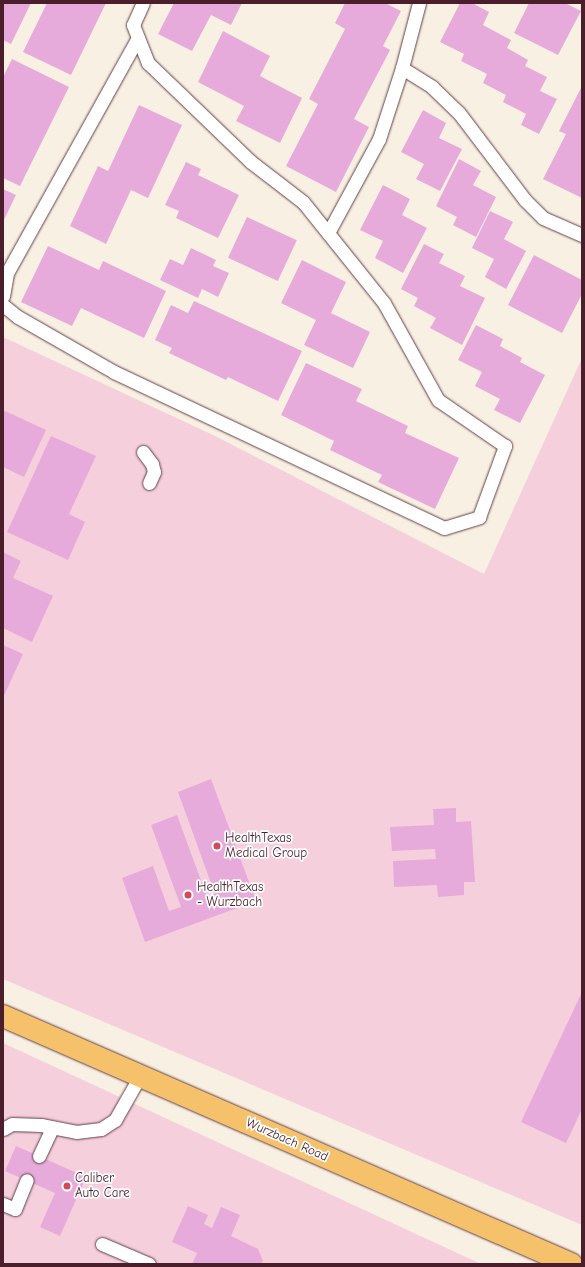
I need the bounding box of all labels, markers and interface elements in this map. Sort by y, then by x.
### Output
place label: HealthTexas Medical Group [225,831,307,862]
marker: HealthTexas Medical Group [212,841,222,851]
place label: HealthTexas - Wurzbach [197,880,263,911]
marker: HealthTexas - Wurzbach [182,889,194,901]
street label: Wurzbach Road [244,1115,330,1165]
place label: Caliber Auto Care [75,1171,130,1202]
marker: Caliber Auto Care [62,1181,72,1191]

